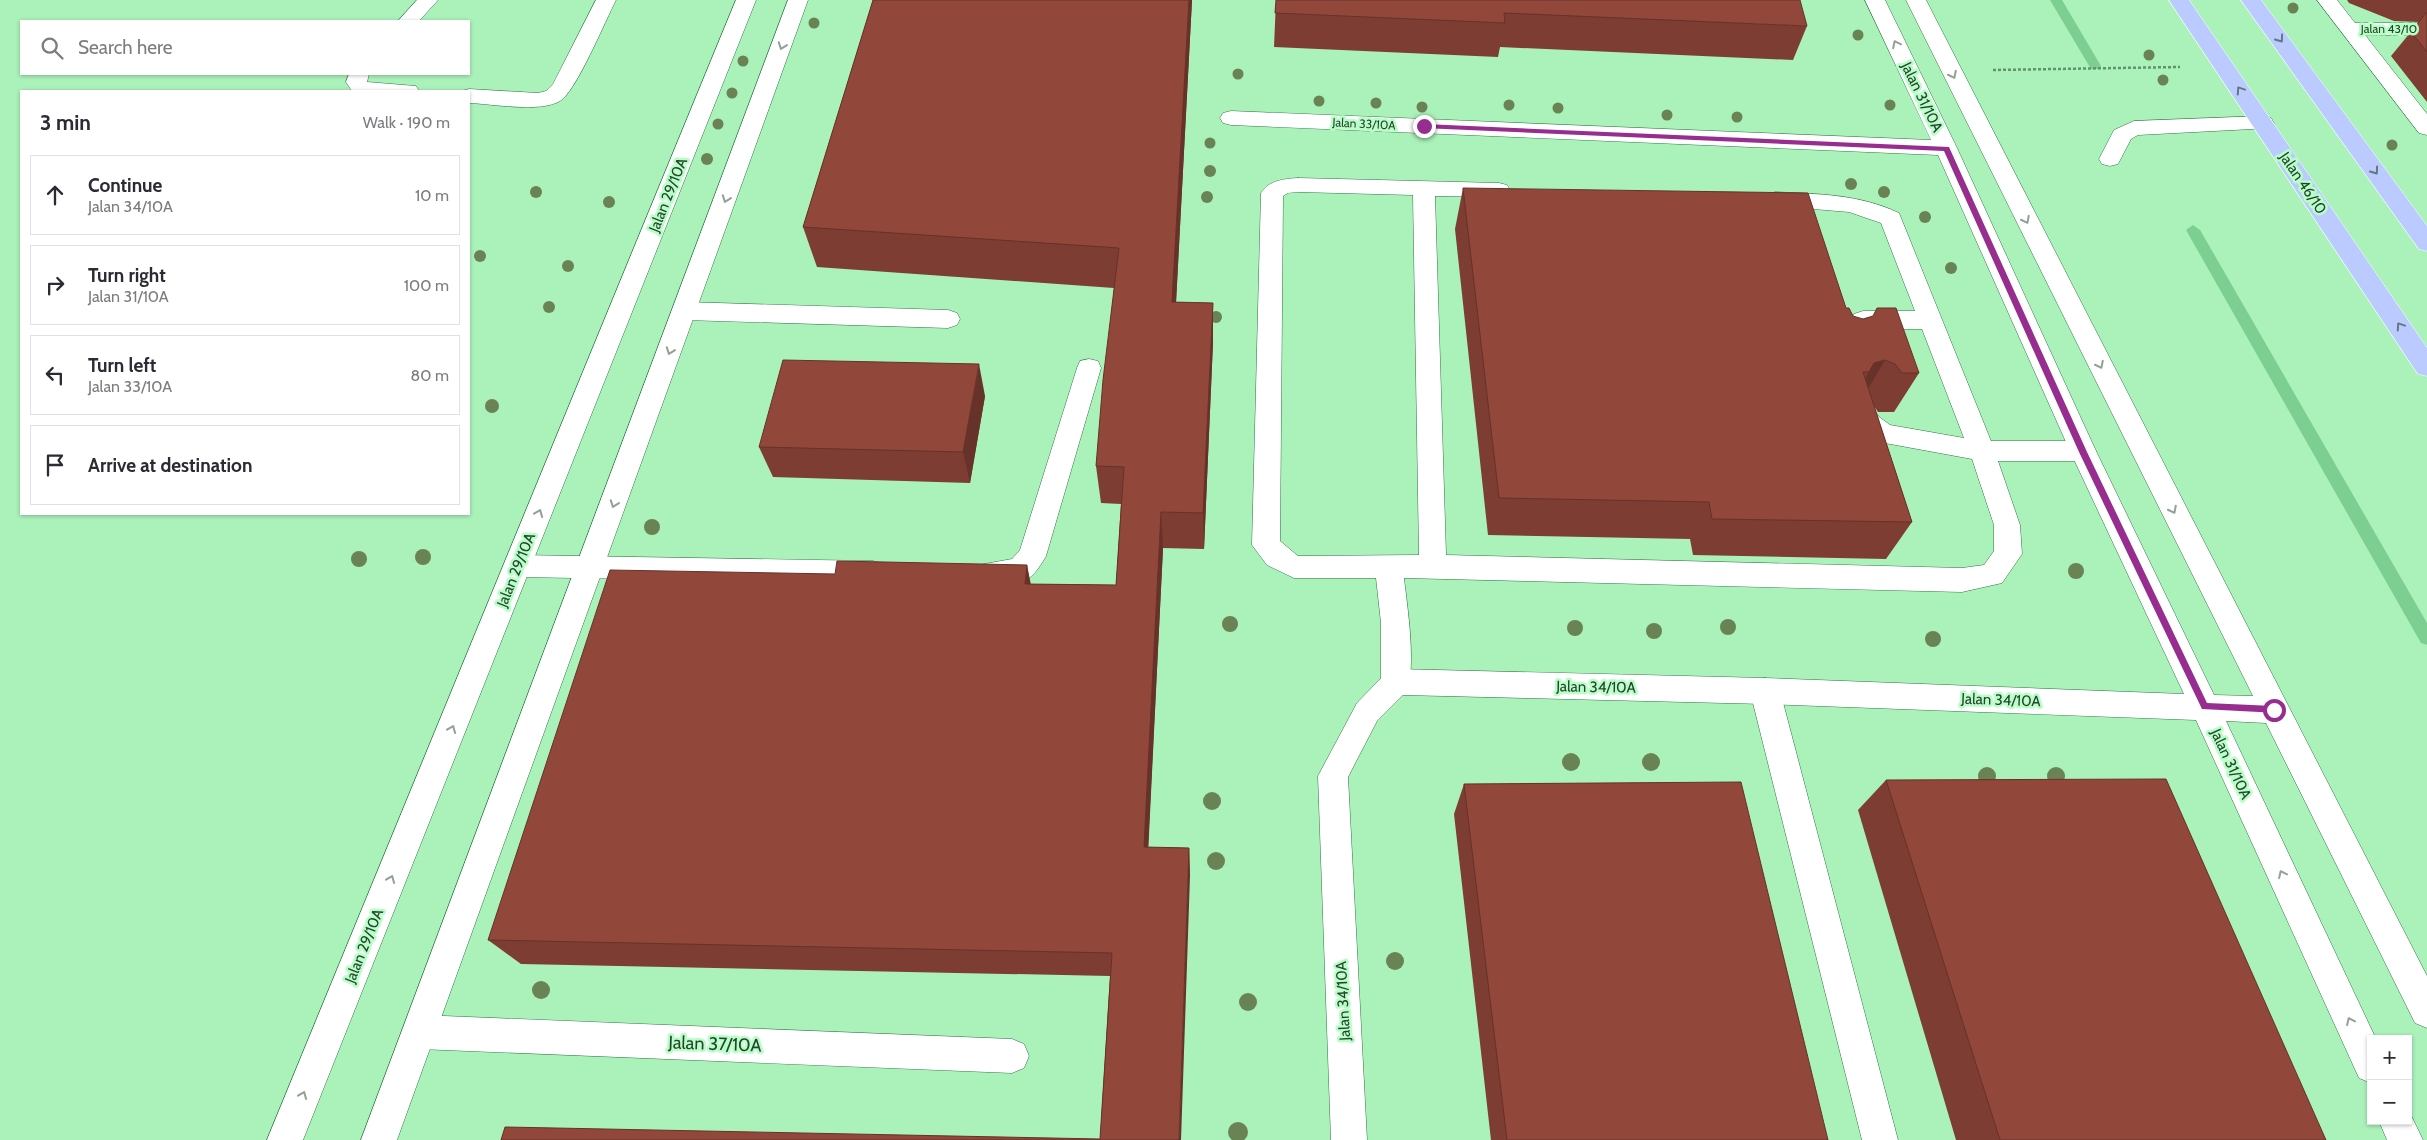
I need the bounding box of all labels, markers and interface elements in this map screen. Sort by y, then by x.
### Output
search box [20,20,470,75]
street label: Jalan 43/10 [2360,21,2417,36]
icon: search [38,34,66,62]
one-way arrow [2274,34,2283,43]
text: Search here [78,36,172,59]
one-way arrow [1892,40,1902,49]
one-way arrow [778,41,788,50]
street label: Jalan 31/10A [1897,58,1947,136]
one-way arrow [1947,70,1957,79]
one-way arrow [2237,86,2246,96]
text: 3 min [40,110,91,135]
text: Walk · 190 m [363,113,450,132]
street label: Jalan 33/10A [1331,114,1397,133]
route end [1413,115,1436,138]
street label: Jalan 46/10 [2275,148,2330,217]
street label: Jalan 29/10A [645,154,691,236]
one-way arrow [2369,165,2378,175]
text: Continue [88,174,162,197]
icon: ahead [41,181,69,209]
text: 10 m [415,186,449,205]
one-way arrow [722,194,732,202]
text: Jalan 34/10A [88,197,173,216]
one-way arrow [2020,215,2030,224]
text: Turn right [88,264,166,287]
icon: right [41,271,69,299]
text: 100 m [404,276,449,295]
text: Jalan 31/10A [88,287,169,306]
one-way arrow [2397,322,2406,332]
one-way arrow [666,346,676,355]
text: Turn left [88,354,156,377]
one-way arrow [2094,360,2104,369]
icon: left [41,361,69,389]
text: 80 m [411,366,449,385]
text: Jalan 33/10A [88,377,172,396]
icon: arrive [41,451,69,479]
text: Arrive at destination [88,454,252,477]
one-way arrow [610,499,620,507]
one-way arrow [2167,505,2177,514]
one-way arrow [534,510,544,518]
street label: Jalan 29/10A [493,529,539,611]
street label: Jalan 34/10A [1555,677,1637,697]
street label: Jalan 34/10A [1960,690,2042,710]
route start [2263,699,2286,722]
one-way arrow [446,725,456,734]
street label: Jalan 31/10A [2206,725,2255,803]
one-way arrow [2278,870,2288,879]
one-way arrow [385,876,395,884]
street label: Jalan 29/10A [341,905,387,987]
street label: Jalan 34/10A [1332,960,1354,1042]
one-way arrow [2346,1017,2357,1026]
street label: Jalan 37/10A [667,1031,762,1057]
map controls [2367,1035,2412,1125]
button: + [2367,1035,2412,1080]
button: − [2367,1080,2412,1125]
one-way arrow [297,1091,308,1100]

